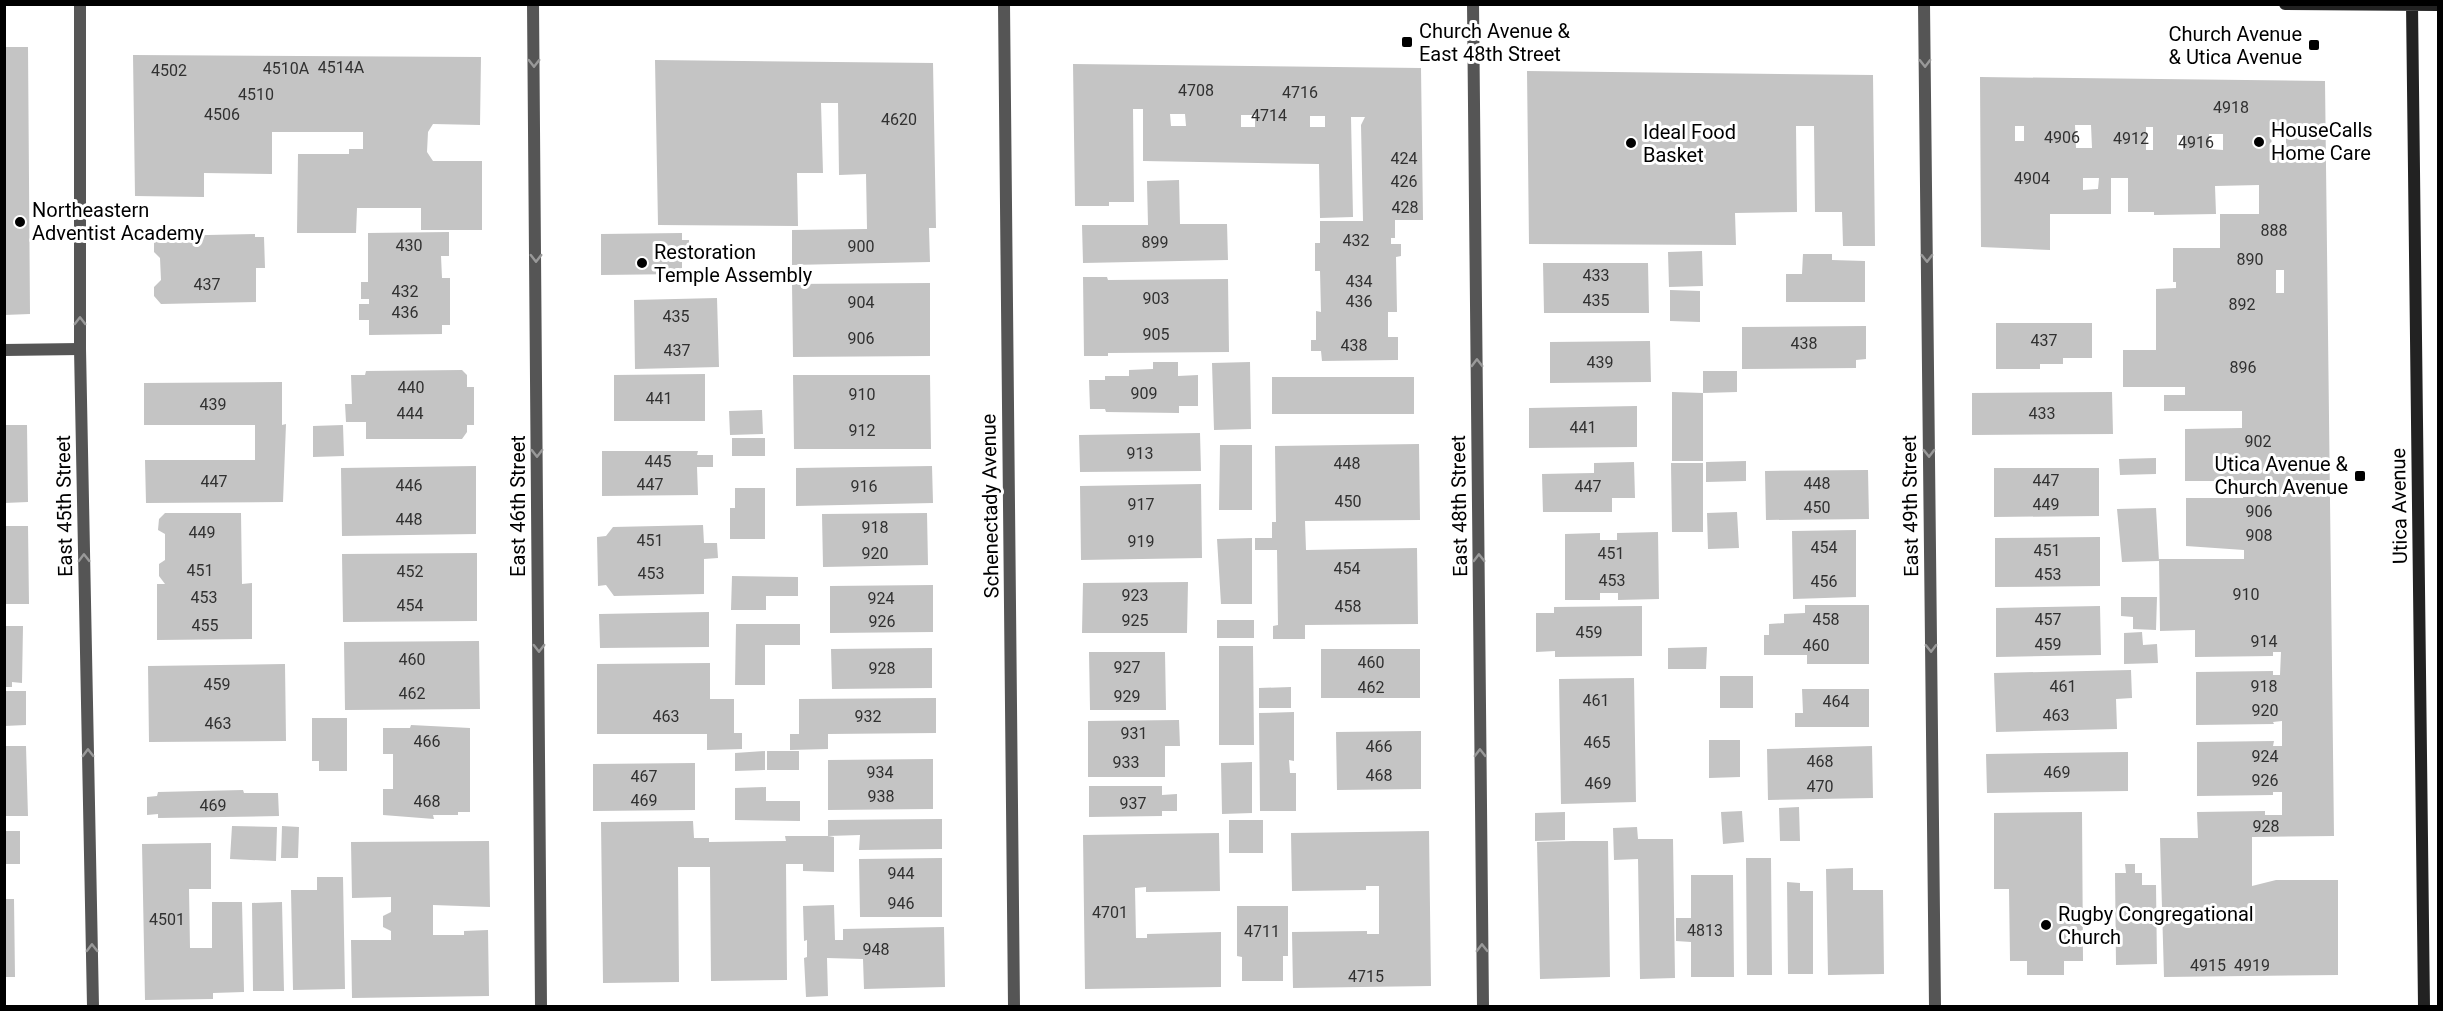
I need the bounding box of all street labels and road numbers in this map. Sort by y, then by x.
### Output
street label: Schenectady Avenue [976,413,1004,599]
street label: East 45th Street [51,435,77,577]
street label: East 46th Street [506,435,530,577]
street label: East 48th Street [1446,435,1472,577]
street label: East 49th Street [1897,435,1923,577]
street label: Utica Avenue [2386,448,2412,564]

